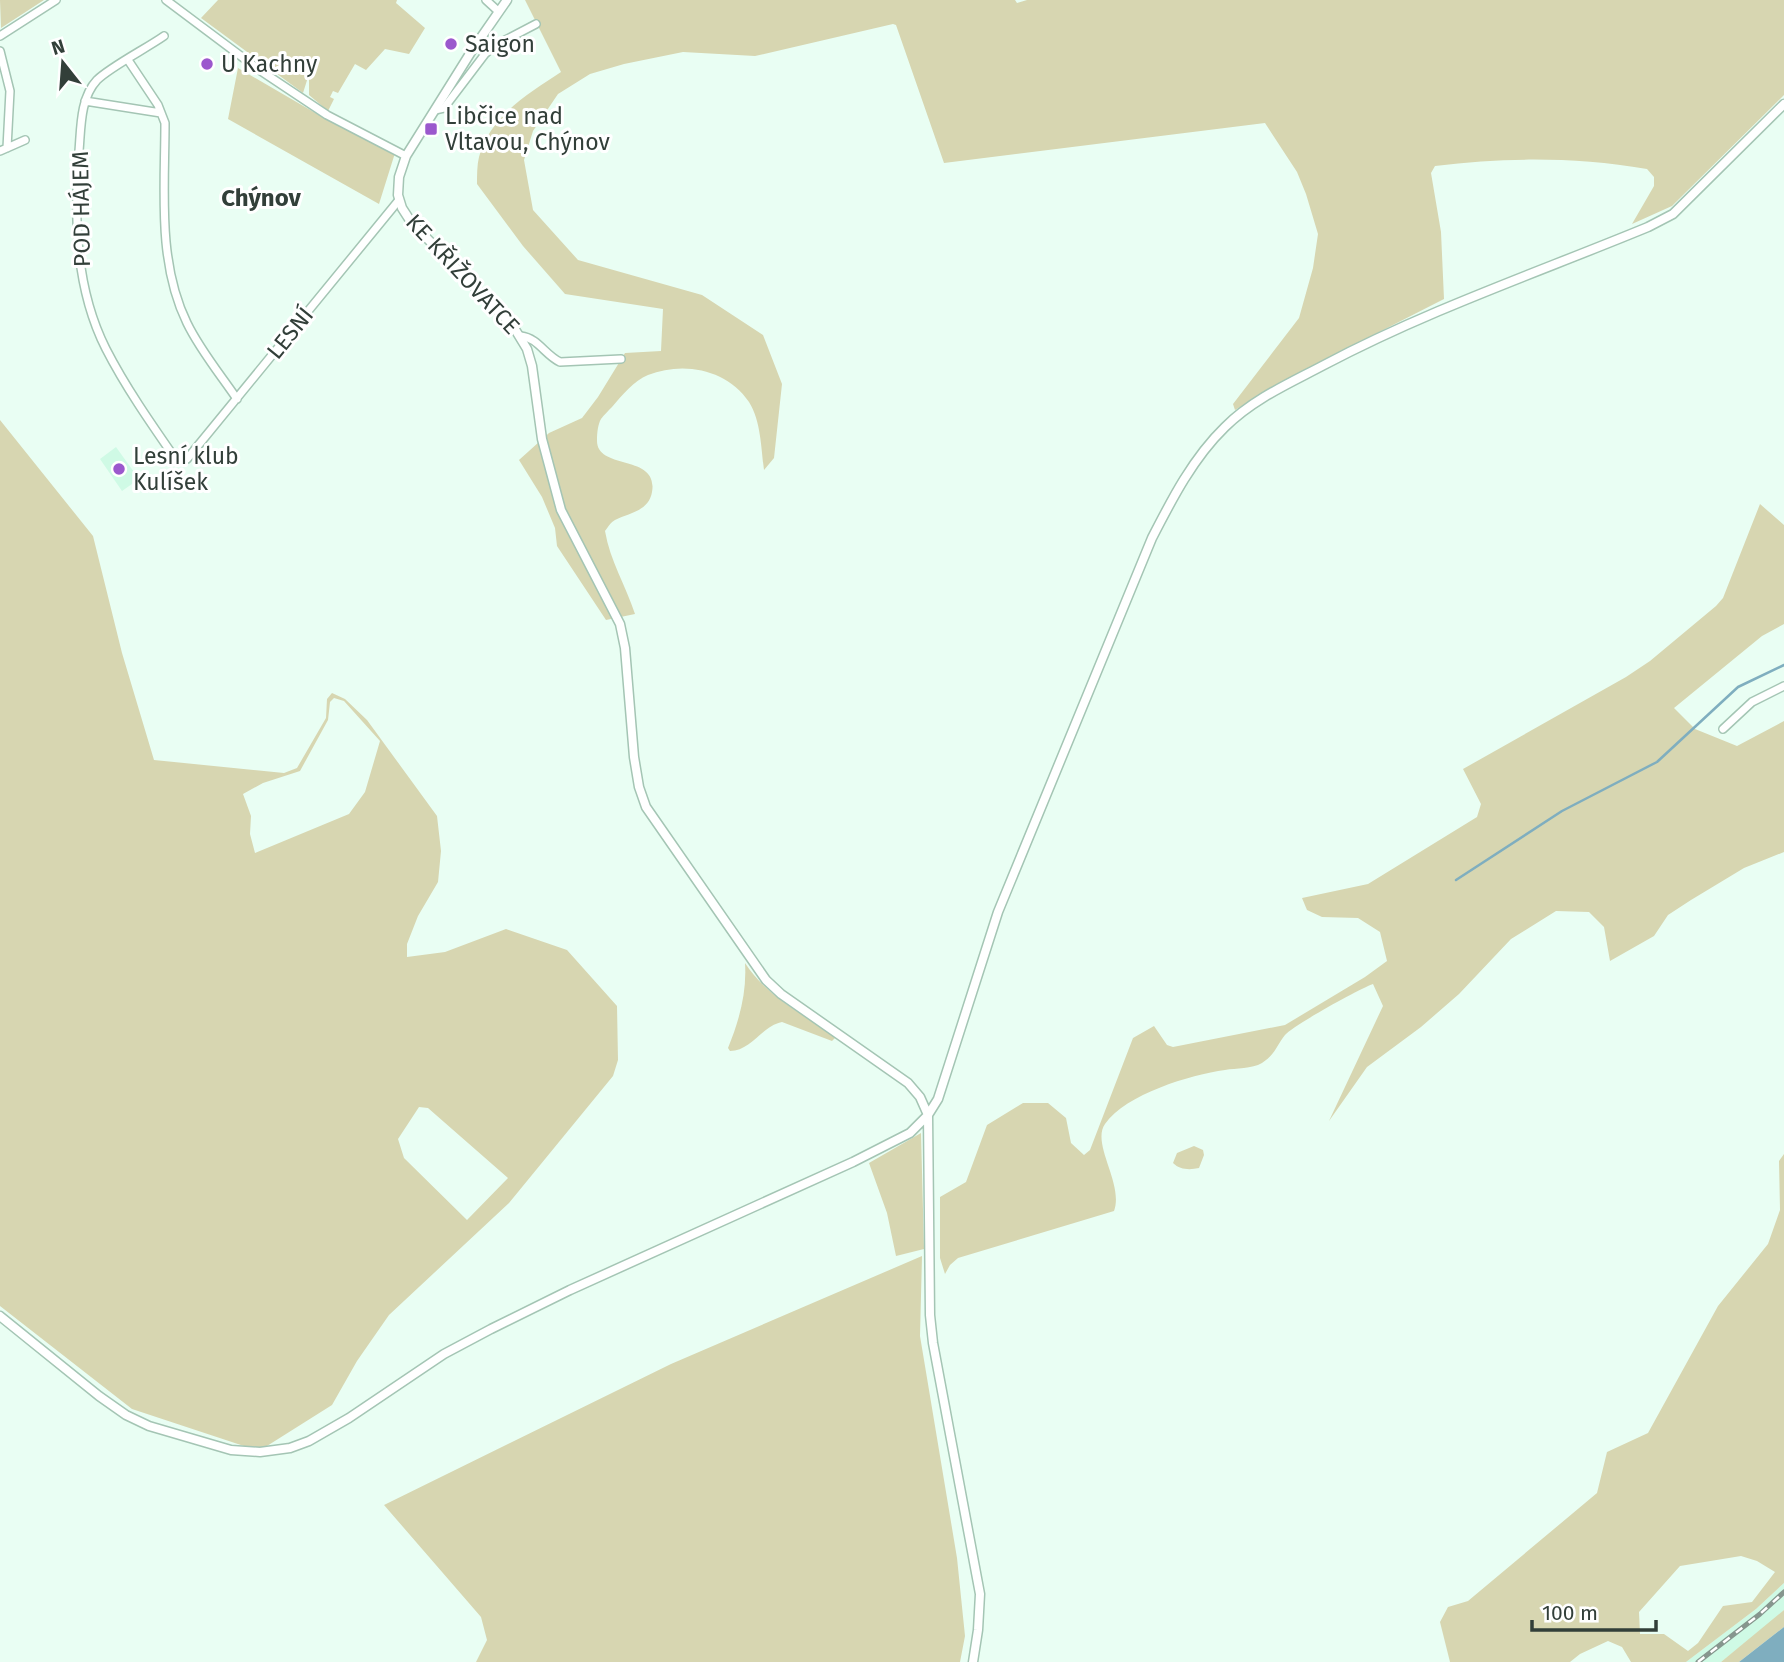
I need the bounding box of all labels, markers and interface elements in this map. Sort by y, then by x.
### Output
north arrow [28,28,98,98]
place label: Saigon [465,30,535,58]
text: N [49,34,68,60]
marker: Saigon [443,36,459,52]
place label: U Kachny [221,50,318,78]
marker: U Kachny [199,56,215,72]
place label: Libčice nad Vltavou, Chýnov [445,102,611,156]
marker: Libčice nad Vltavou, Chýnov [423,121,439,137]
street label: POD HÁJEM [65,151,96,267]
district label: Chýnov [221,184,302,212]
street label: KE KŘIŽOVATCE [400,208,526,340]
street label: LESNÍ [260,301,319,365]
place label: Lesní klub Kulíšek [133,442,239,496]
marker: Lesní klub Kulíšek [111,461,127,477]
scale bar [1532,1588,1656,1632]
text: 100 m [1542,1600,1598,1626]

